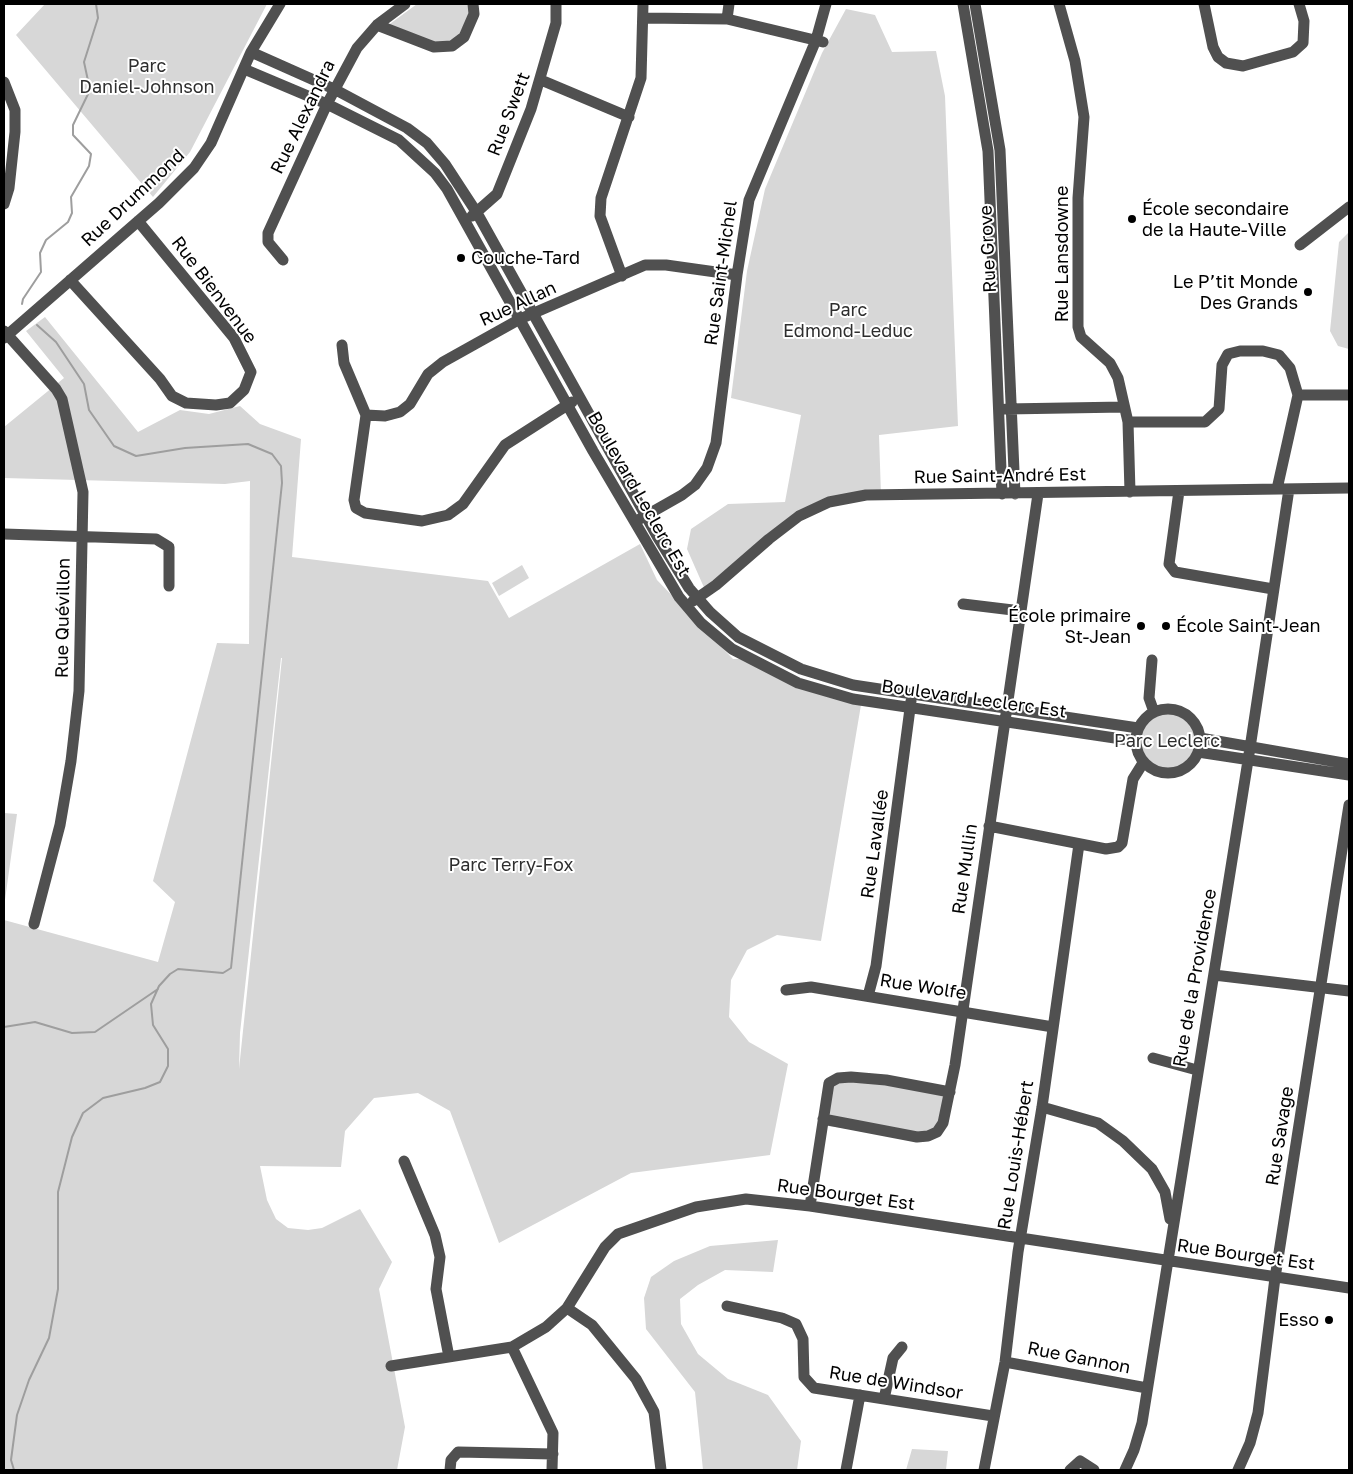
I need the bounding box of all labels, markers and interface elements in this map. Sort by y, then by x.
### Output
park label: Parc Daniel-Johnson [79,55,215,98]
street label: Rue Alexandra [266,56,340,178]
street label: Rue Swett [483,69,535,159]
street label: Rue Drummond [77,145,189,251]
street label: Rue Lansdowne [1051,186,1073,322]
place label: École secondaire de la Haute-Ville [1142,198,1289,240]
street label: Rue Saint-Michel [700,199,742,347]
street label: Rue Grove [975,205,1001,293]
marker: École secondaire de la Haute-Ville [1126,213,1138,225]
street label: Rue Bienvenue [167,232,261,348]
place label: Couche-Tard [471,247,580,269]
marker: Couche-Tard [455,252,467,264]
place label: Le P’tit Monde Des Grands [1173,271,1298,314]
street label: Rue Allan [476,277,560,331]
marker: Le P’tit Monde Des Grands [1302,286,1314,298]
park label: Parc Edmond-Leduc [783,299,913,342]
street label: Boulevard Leclerc Est [583,408,695,580]
street label: Rue Saint-André Est [914,464,1086,488]
street label: Rue Quévillon [51,558,75,678]
place label: École primaire St-Jean [1008,605,1131,648]
place label: École Saint-Jean [1176,615,1321,637]
marker: École primaire St-Jean [1135,620,1147,632]
marker: École Saint-Jean [1160,620,1172,632]
street label: Boulevard Leclerc Est [880,675,1068,723]
park label: Parc Leclerc [1114,730,1220,752]
street label: Rue Lavallée [857,788,893,900]
street label: Rue Mullin [948,822,982,916]
park label: Parc Terry-Fox [449,854,573,876]
street label: Rue de la Providence [1169,887,1221,1069]
street label: Rue Wolfe [878,970,968,1004]
street label: Rue Louis-Hébert [994,1079,1038,1231]
street label: Rue Savage [1261,1085,1299,1187]
street label: Rue Bourget Est [776,1175,916,1215]
street label: Rue Bourget Est [1176,1235,1316,1275]
place label: Esso [1278,1309,1319,1331]
marker: Esso [1323,1314,1335,1326]
street label: Rue Gannon [1026,1337,1132,1379]
street label: Rue de Windsor [827,1362,965,1404]

